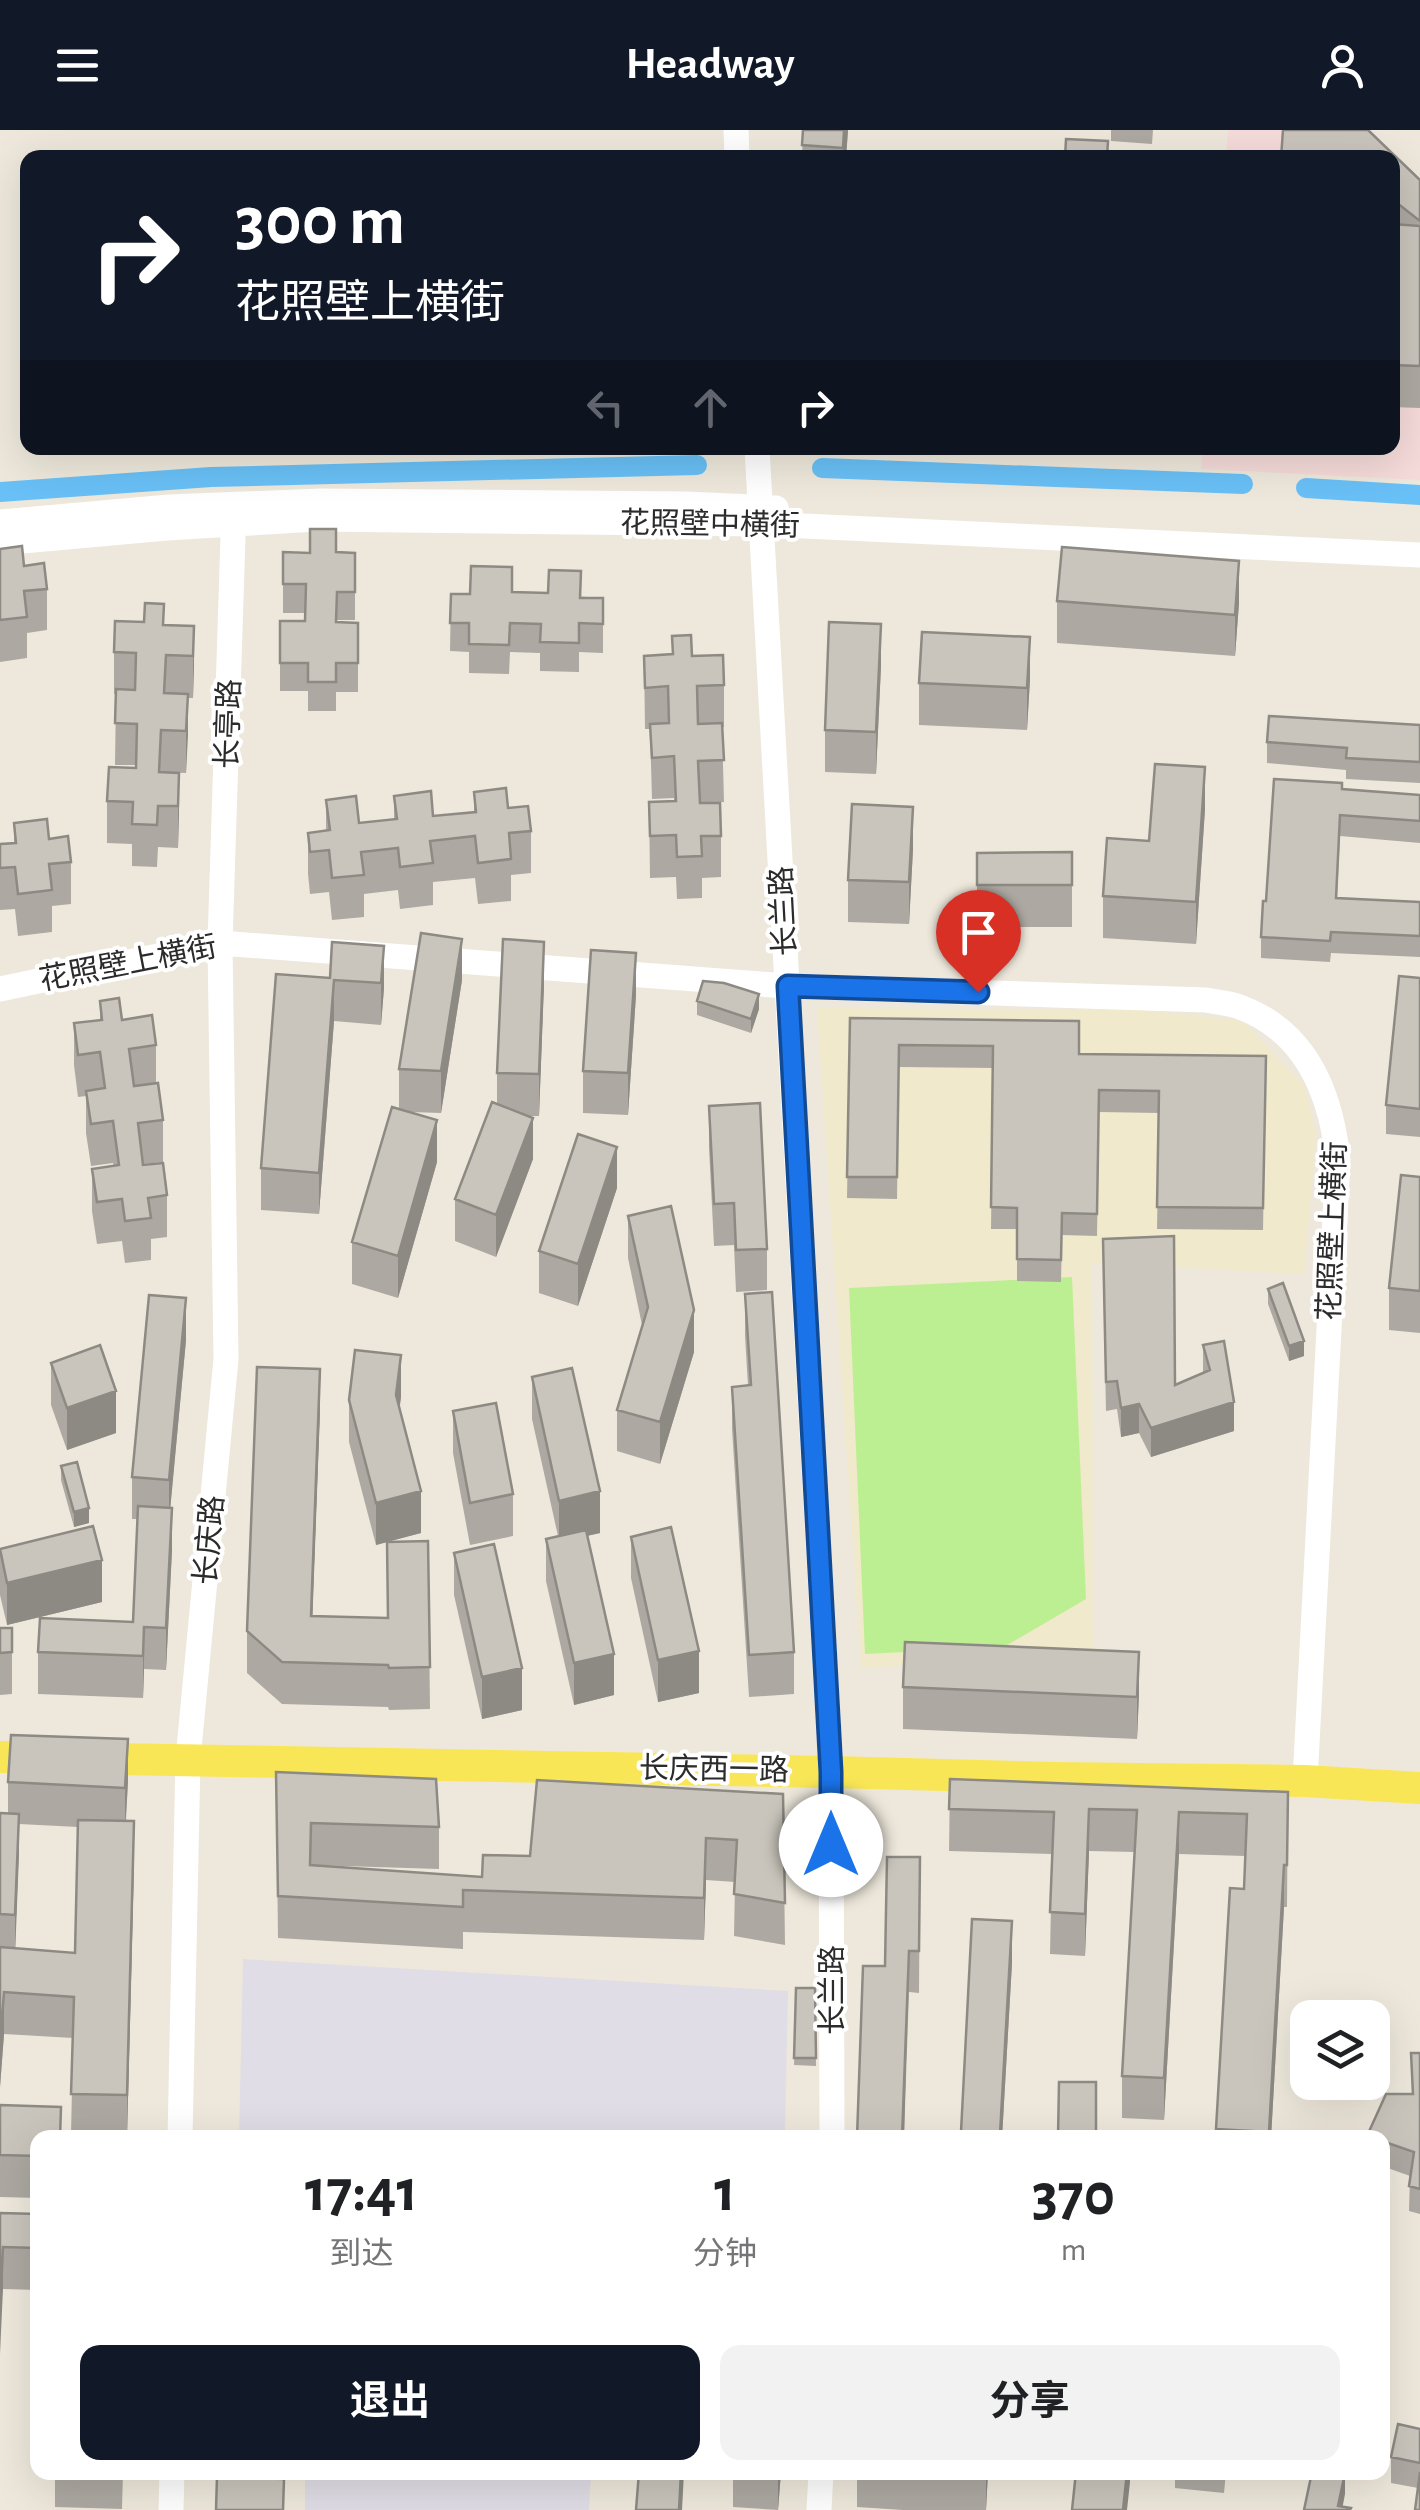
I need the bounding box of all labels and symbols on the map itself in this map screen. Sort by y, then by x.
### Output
street label: 花照壁中横街 [620,506,800,542]
street label: 长亭路 [210,678,246,770]
street label: 长兰路 [765,865,801,957]
pin [936,890,1021,993]
street label: 花照壁上横街 [37,930,219,996]
street label: 花照壁上横街 [1313,1140,1351,1322]
street label: 长庆路 [189,1494,229,1586]
street label: 长庆西一路 [639,1752,789,1786]
position arrow [779,1793,883,1897]
street label: 长兰路 [816,1945,848,2035]

